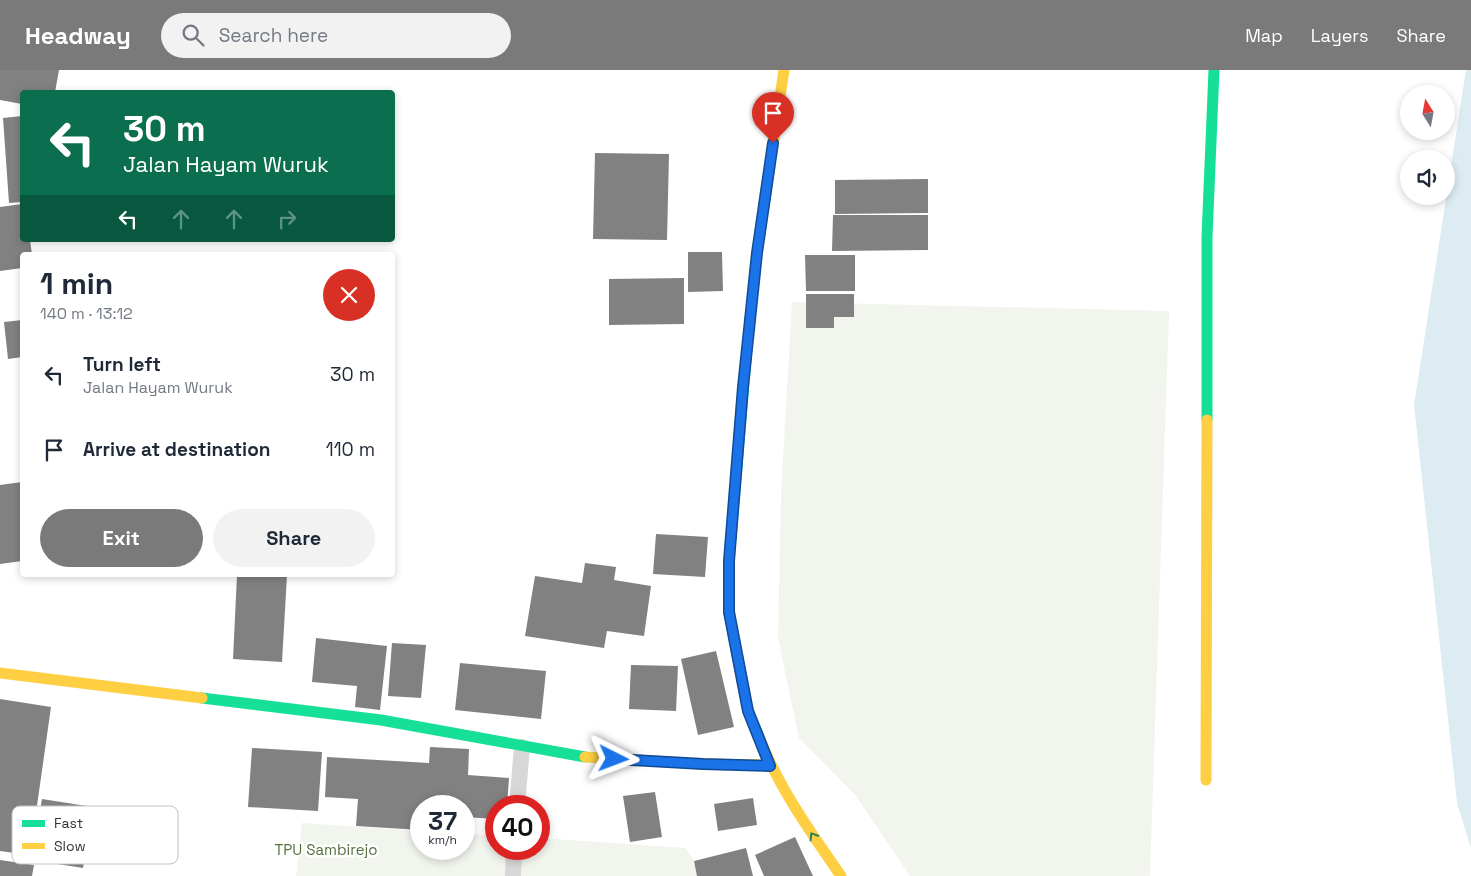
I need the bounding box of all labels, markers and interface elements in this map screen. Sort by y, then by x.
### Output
search box [161,13,511,58]
text: Headway [25,20,131,51]
icon: search [179,21,207,49]
text: Search here [219,23,328,48]
text: Map [1245,24,1283,47]
text: Layers [1311,24,1368,47]
text: Share [1396,24,1446,47]
north arrow [1400,85,1455,140]
map controls [1400,85,1455,205]
pin [752,92,794,143]
icon: arrive [759,99,787,127]
text: 30 m [123,107,206,151]
icon: left [40,110,105,175]
text: Jalan Hayam Wuruk [123,150,329,178]
button: sound [1400,150,1455,205]
icon: left [114,205,142,233]
icon: ahead [167,205,195,233]
icon: ahead [220,205,248,233]
icon: right [273,205,301,233]
text: 1 min [40,264,113,303]
button: close [323,269,375,321]
text: 140 m · 13:12 [40,303,133,324]
text: Turn left [83,352,161,377]
icon: left [40,361,68,389]
text: 30 m [330,362,375,387]
text: Jalan Hayam Wuruk [83,377,233,398]
icon: arrive [40,436,68,464]
text: Arrive at destination [83,437,271,462]
text: 110 m [326,437,375,462]
button: Exit [40,509,203,567]
button: Share [213,509,375,567]
position arrow [587,732,639,784]
speed limit sign: 40 [485,795,550,860]
text: 37 [428,805,457,837]
legend [12,806,178,864]
text: Fast [54,814,83,832]
text: km/h [428,832,457,848]
one-way arrow [810,832,819,842]
text: Slow [54,837,86,855]
park label: TPU Sambirejo [275,840,377,859]

